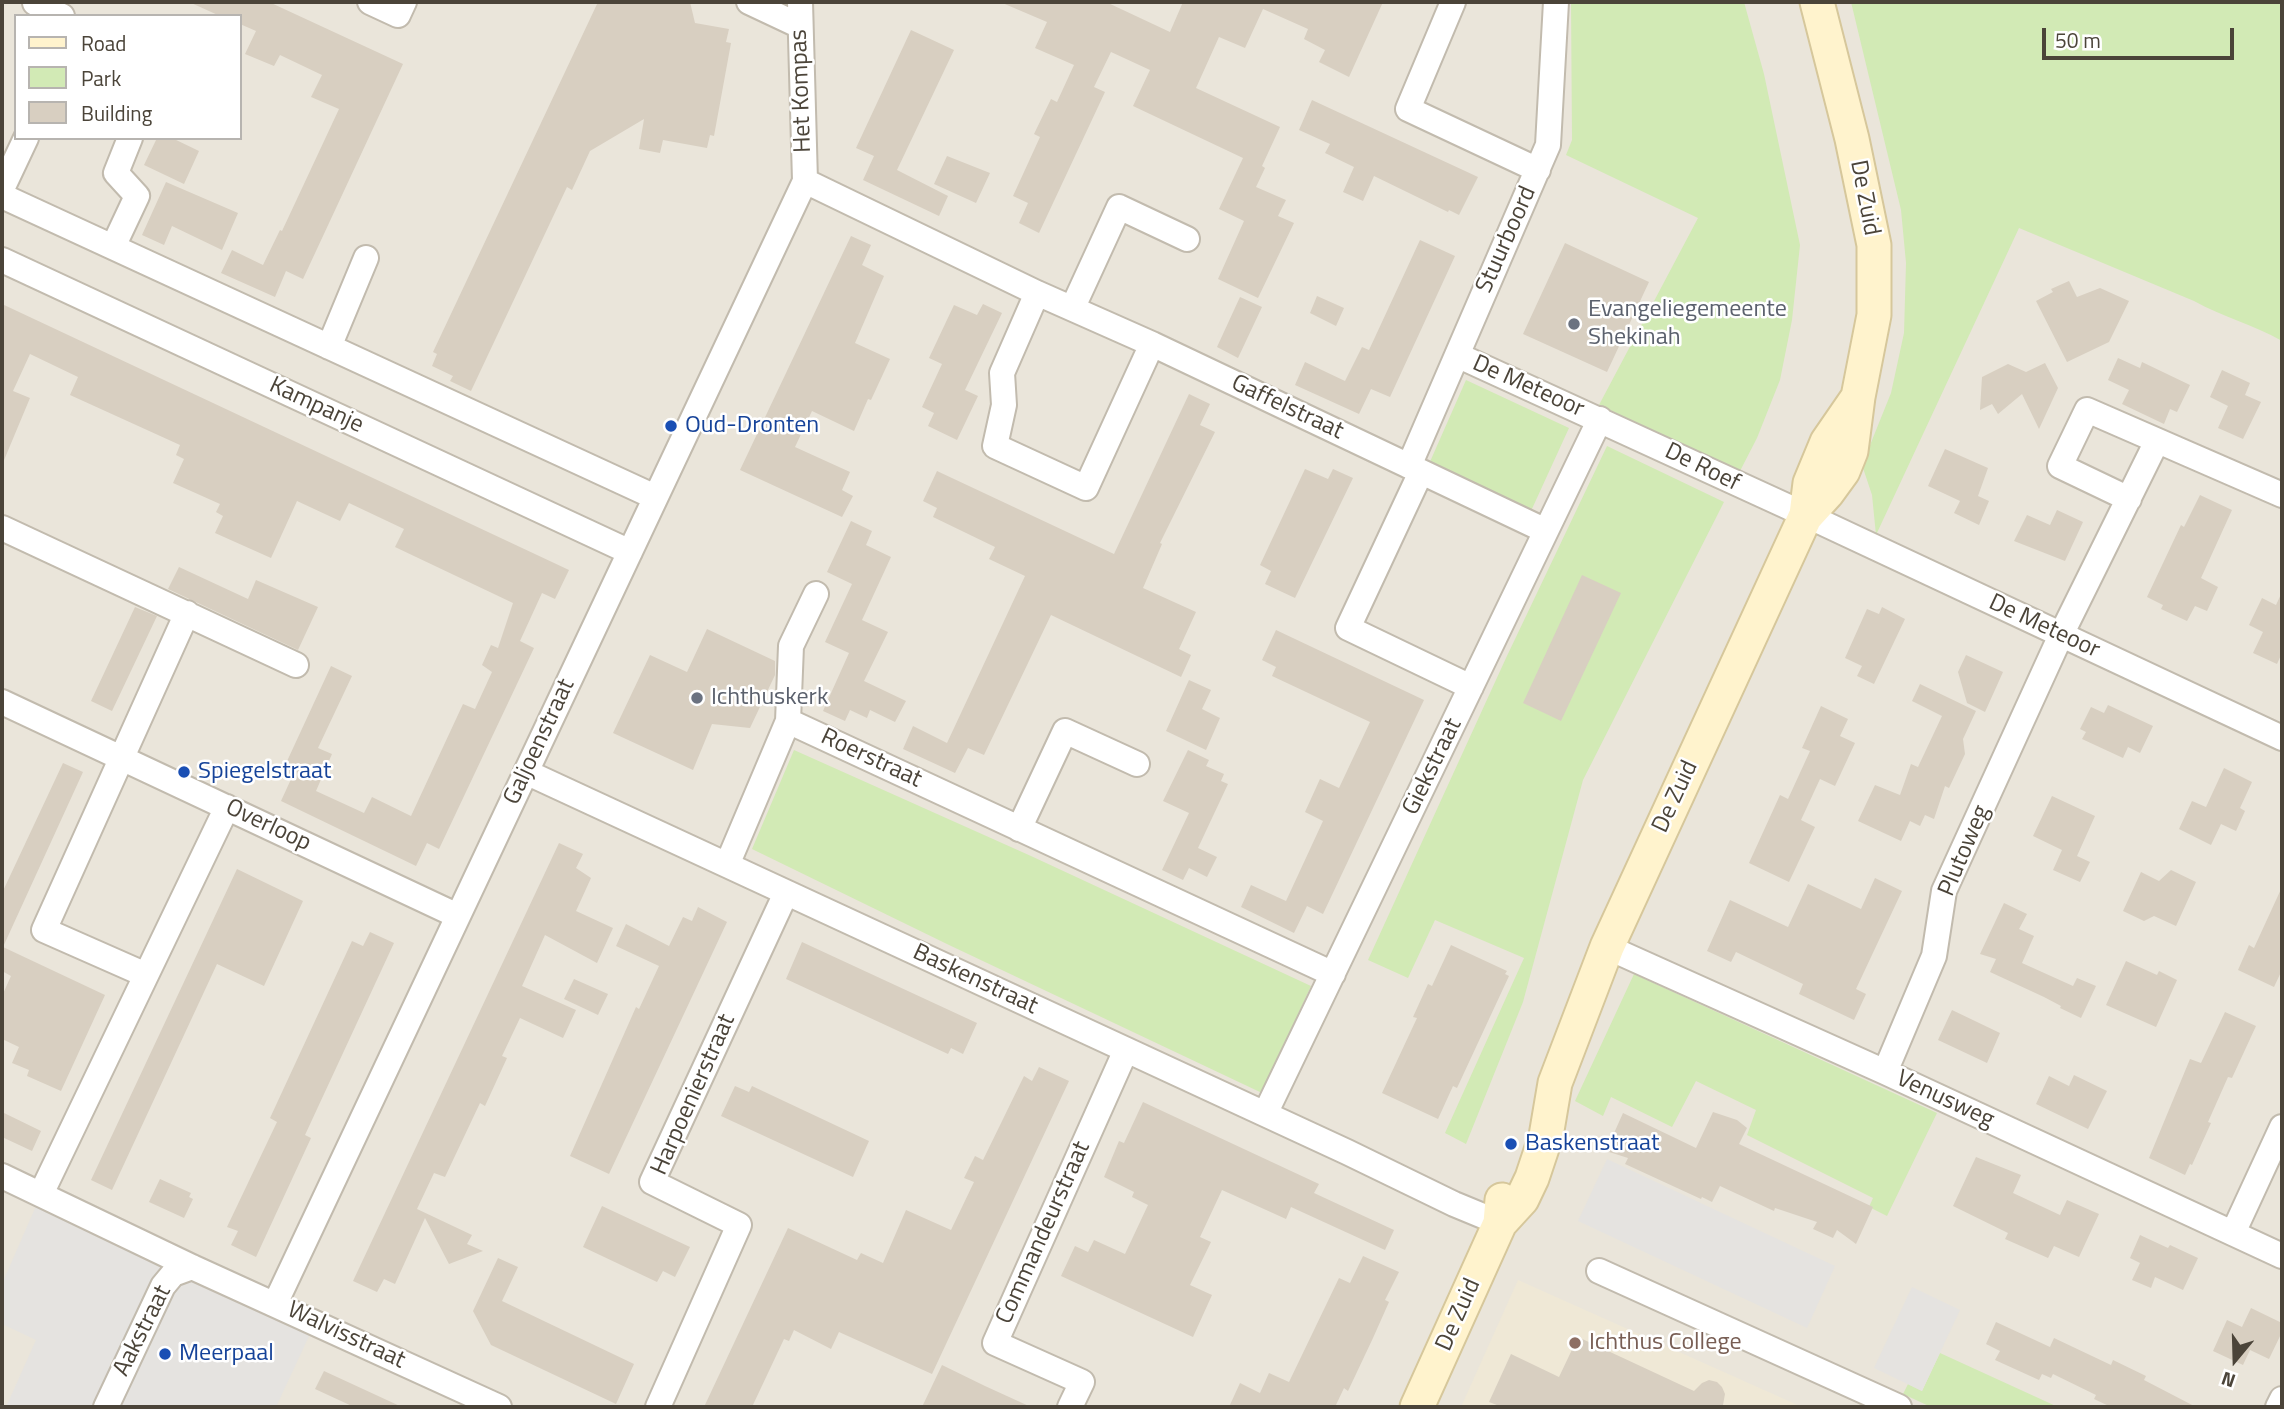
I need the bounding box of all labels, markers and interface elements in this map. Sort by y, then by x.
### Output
legend [14,14,242,140]
scale bar [2046,14,2238,58]
text: 50 m [2055,24,2101,56]
text: Road [81,27,126,59]
street label: Het Kompas [785,29,819,153]
text: Park [81,62,121,94]
text: Building [81,97,152,129]
street label: De Zuid [1843,158,1885,238]
street label: Stuurboord [1471,182,1543,298]
place label: Evangeliegemeente Shekinah [1588,296,1787,352]
marker: Evangeliegemeente Shekinah [1566,316,1582,332]
street label: De Meteoor [1468,350,1588,424]
street label: Gaffelstraat [1226,369,1348,447]
street label: Kampanje [264,372,368,440]
place label: Oud-Dronten [685,412,819,440]
marker: Oud-Dronten [663,418,679,434]
street label: De Roef [1660,437,1744,499]
street label: De Meteoor [1984,589,2104,665]
street label: Galjoenstraat [498,674,582,810]
place label: Ichthuskerk [711,684,828,712]
marker: Ichthuskerk [689,690,705,706]
street label: Giekstraat [1397,714,1469,820]
street label: Roerstraat [816,723,926,795]
street label: De Zuid [1647,756,1705,838]
place label: Spiegelstraat [198,758,331,786]
marker: Spiegelstraat [176,764,192,780]
street label: Overloop [221,794,315,858]
street label: Plutoweg [1933,801,1997,901]
street label: Baskenstraat [908,939,1042,1021]
street label: Harpoenierstraat [646,1010,742,1180]
street label: Venusweg [1891,1065,1999,1135]
place label: Baskenstraat [1525,1130,1660,1158]
marker: Baskenstraat [1503,1136,1519,1152]
street label: Commandeurstraat [991,1137,1097,1329]
street label: De Zuid [1430,1274,1488,1356]
street label: Aakstraat [108,1281,178,1381]
street label: Walvisstraat [282,1296,410,1376]
north arrow [2200,1325,2270,1395]
place label: Ichthus College [1589,1329,1742,1357]
marker: Ichthus College [1567,1335,1583,1351]
place label: Meerpaal [179,1340,274,1368]
marker: Meerpaal [157,1346,173,1362]
text: N [2217,1364,2239,1396]

